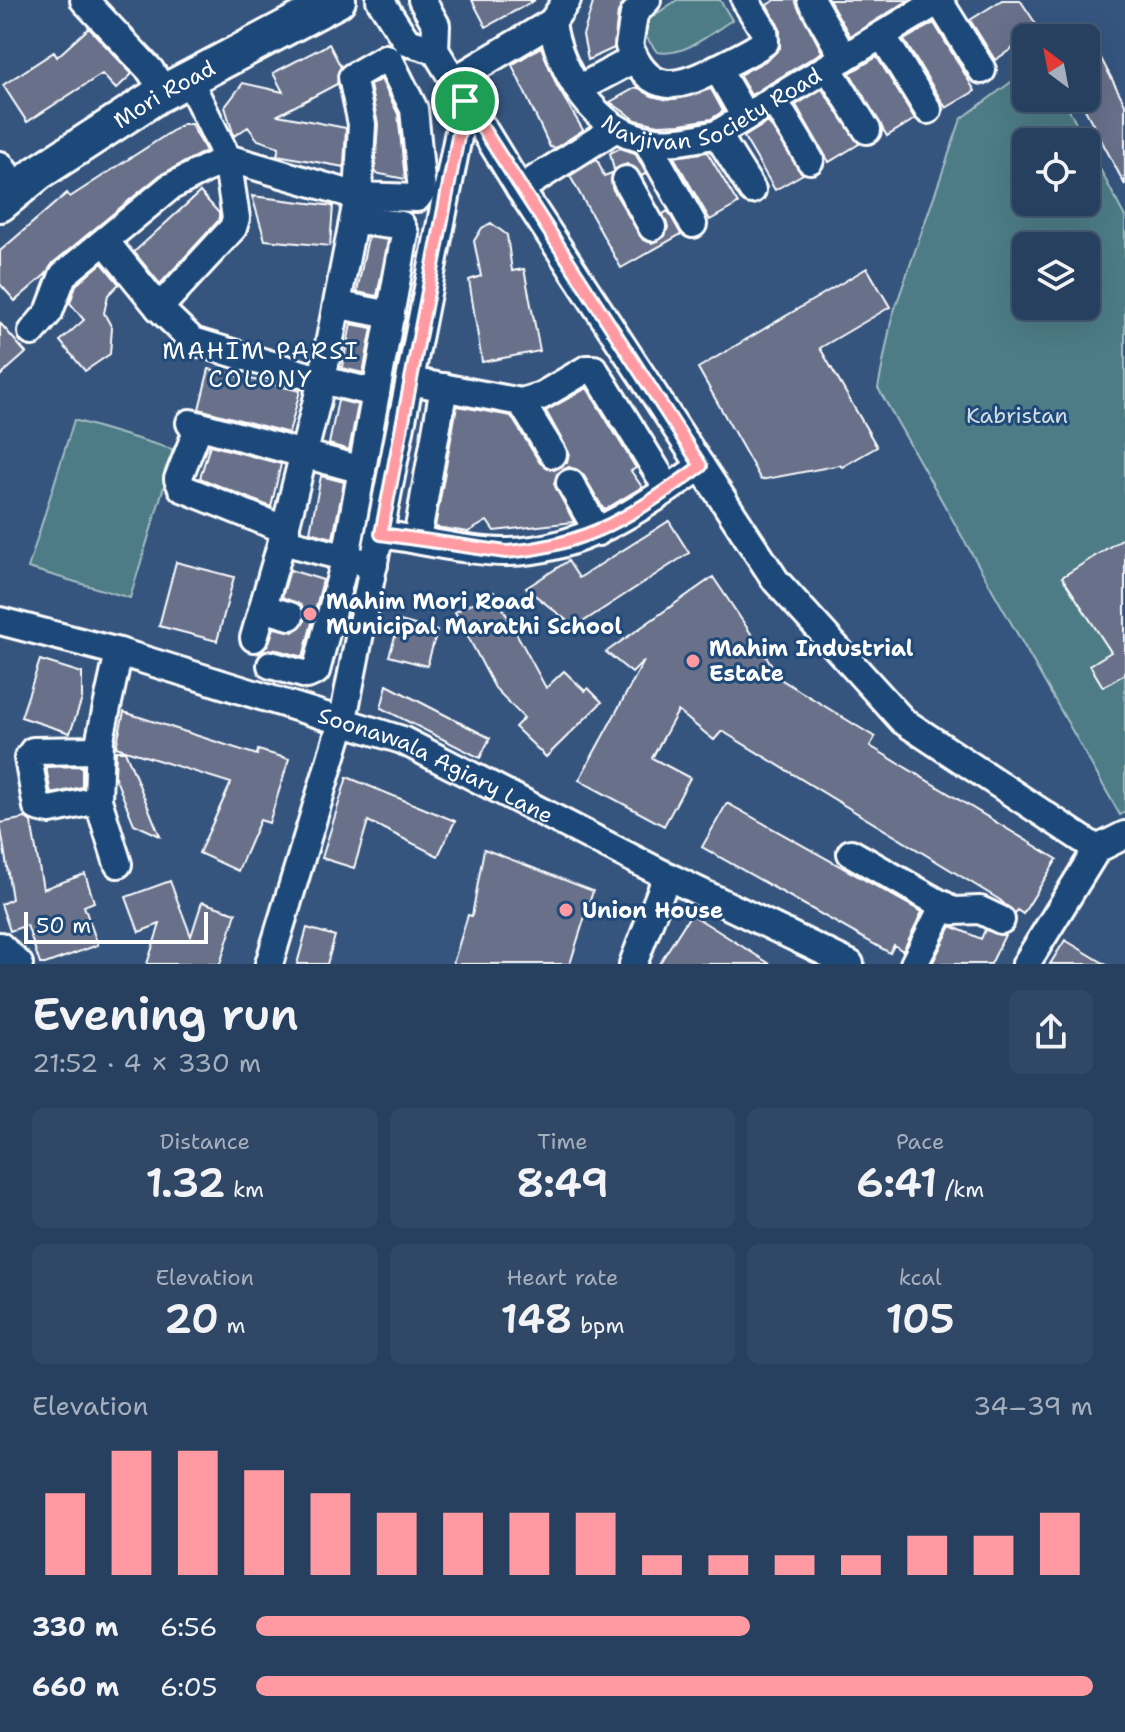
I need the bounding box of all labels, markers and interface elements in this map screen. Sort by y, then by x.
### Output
north arrow [1012,24,1100,112]
map controls [1012,24,1100,320]
street label: Mori Road [108,54,220,135]
street label: Navjivan Society Road [596,61,827,157]
pin [431,67,499,135]
icon: arrive [443,79,487,123]
button: locate [1012,128,1100,216]
button: layers [1012,232,1100,320]
district label: MAHIM PARSI COLONY [162,335,360,395]
park label: Kabristan [966,401,1068,430]
place label: Mahim Mori Road Municipal Marathi School [326,587,622,641]
marker: Mahim Mori Road Municipal Marathi School [301,605,319,623]
place label: Mahim Industrial Estate [709,634,914,688]
marker: Mahim Industrial Estate [684,652,702,670]
street label: Soonawala Agiary Lane [315,701,558,830]
place label: Union House [582,896,723,925]
marker: Union House [557,901,575,919]
scale bar [24,908,208,944]
text: 50 m [36,911,91,940]
text: Evening run [32,985,299,1044]
button: share [1009,990,1093,1074]
text: 21:52 · 4 × 330 m [32,1045,261,1080]
text: Distance [160,1127,250,1156]
text: Time [537,1127,588,1156]
text: Pace [896,1127,944,1156]
text: 1.32 [146,1156,225,1210]
text: 8:49 [516,1156,609,1210]
text: 6:41 [856,1156,937,1210]
text: km [225,1175,264,1204]
text: /km [937,1175,984,1204]
text: Elevation [156,1263,254,1292]
text: Heart rate [506,1263,619,1292]
text: kcal [899,1263,942,1292]
text: 20 [164,1292,219,1346]
text: 148 [501,1292,573,1346]
text: 105 [886,1292,955,1346]
text: m [219,1311,246,1340]
text: bpm [573,1311,624,1340]
text: Elevation [32,1388,148,1423]
text: 34–39 m [973,1388,1093,1423]
text: 330 m [32,1609,119,1644]
text: 6:56 [160,1609,218,1644]
text: 660 m [32,1669,119,1704]
text: 6:05 [160,1669,217,1704]

